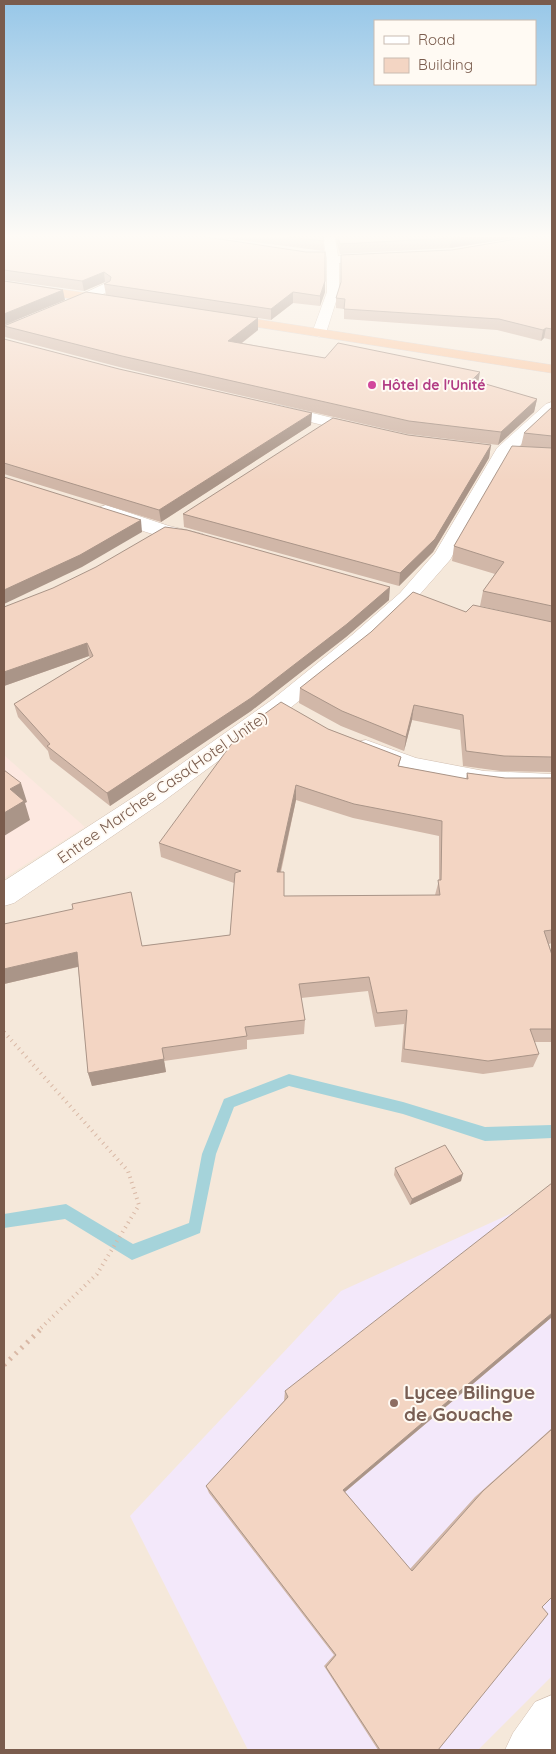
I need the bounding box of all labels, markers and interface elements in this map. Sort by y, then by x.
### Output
legend [374,20,536,85]
text: Road [418,30,455,49]
text: Building [418,55,473,74]
place label: Hôtel de l'Unité [382,376,486,394]
marker: Hôtel de l'Unité [366,379,378,391]
street label: Entree Marchee Casa(Hotel Unite) [53,707,271,867]
place label: Lycee Bilingue de Gouache [404,1380,535,1426]
marker: Lycee Bilingue de Gouache [388,1397,400,1409]

